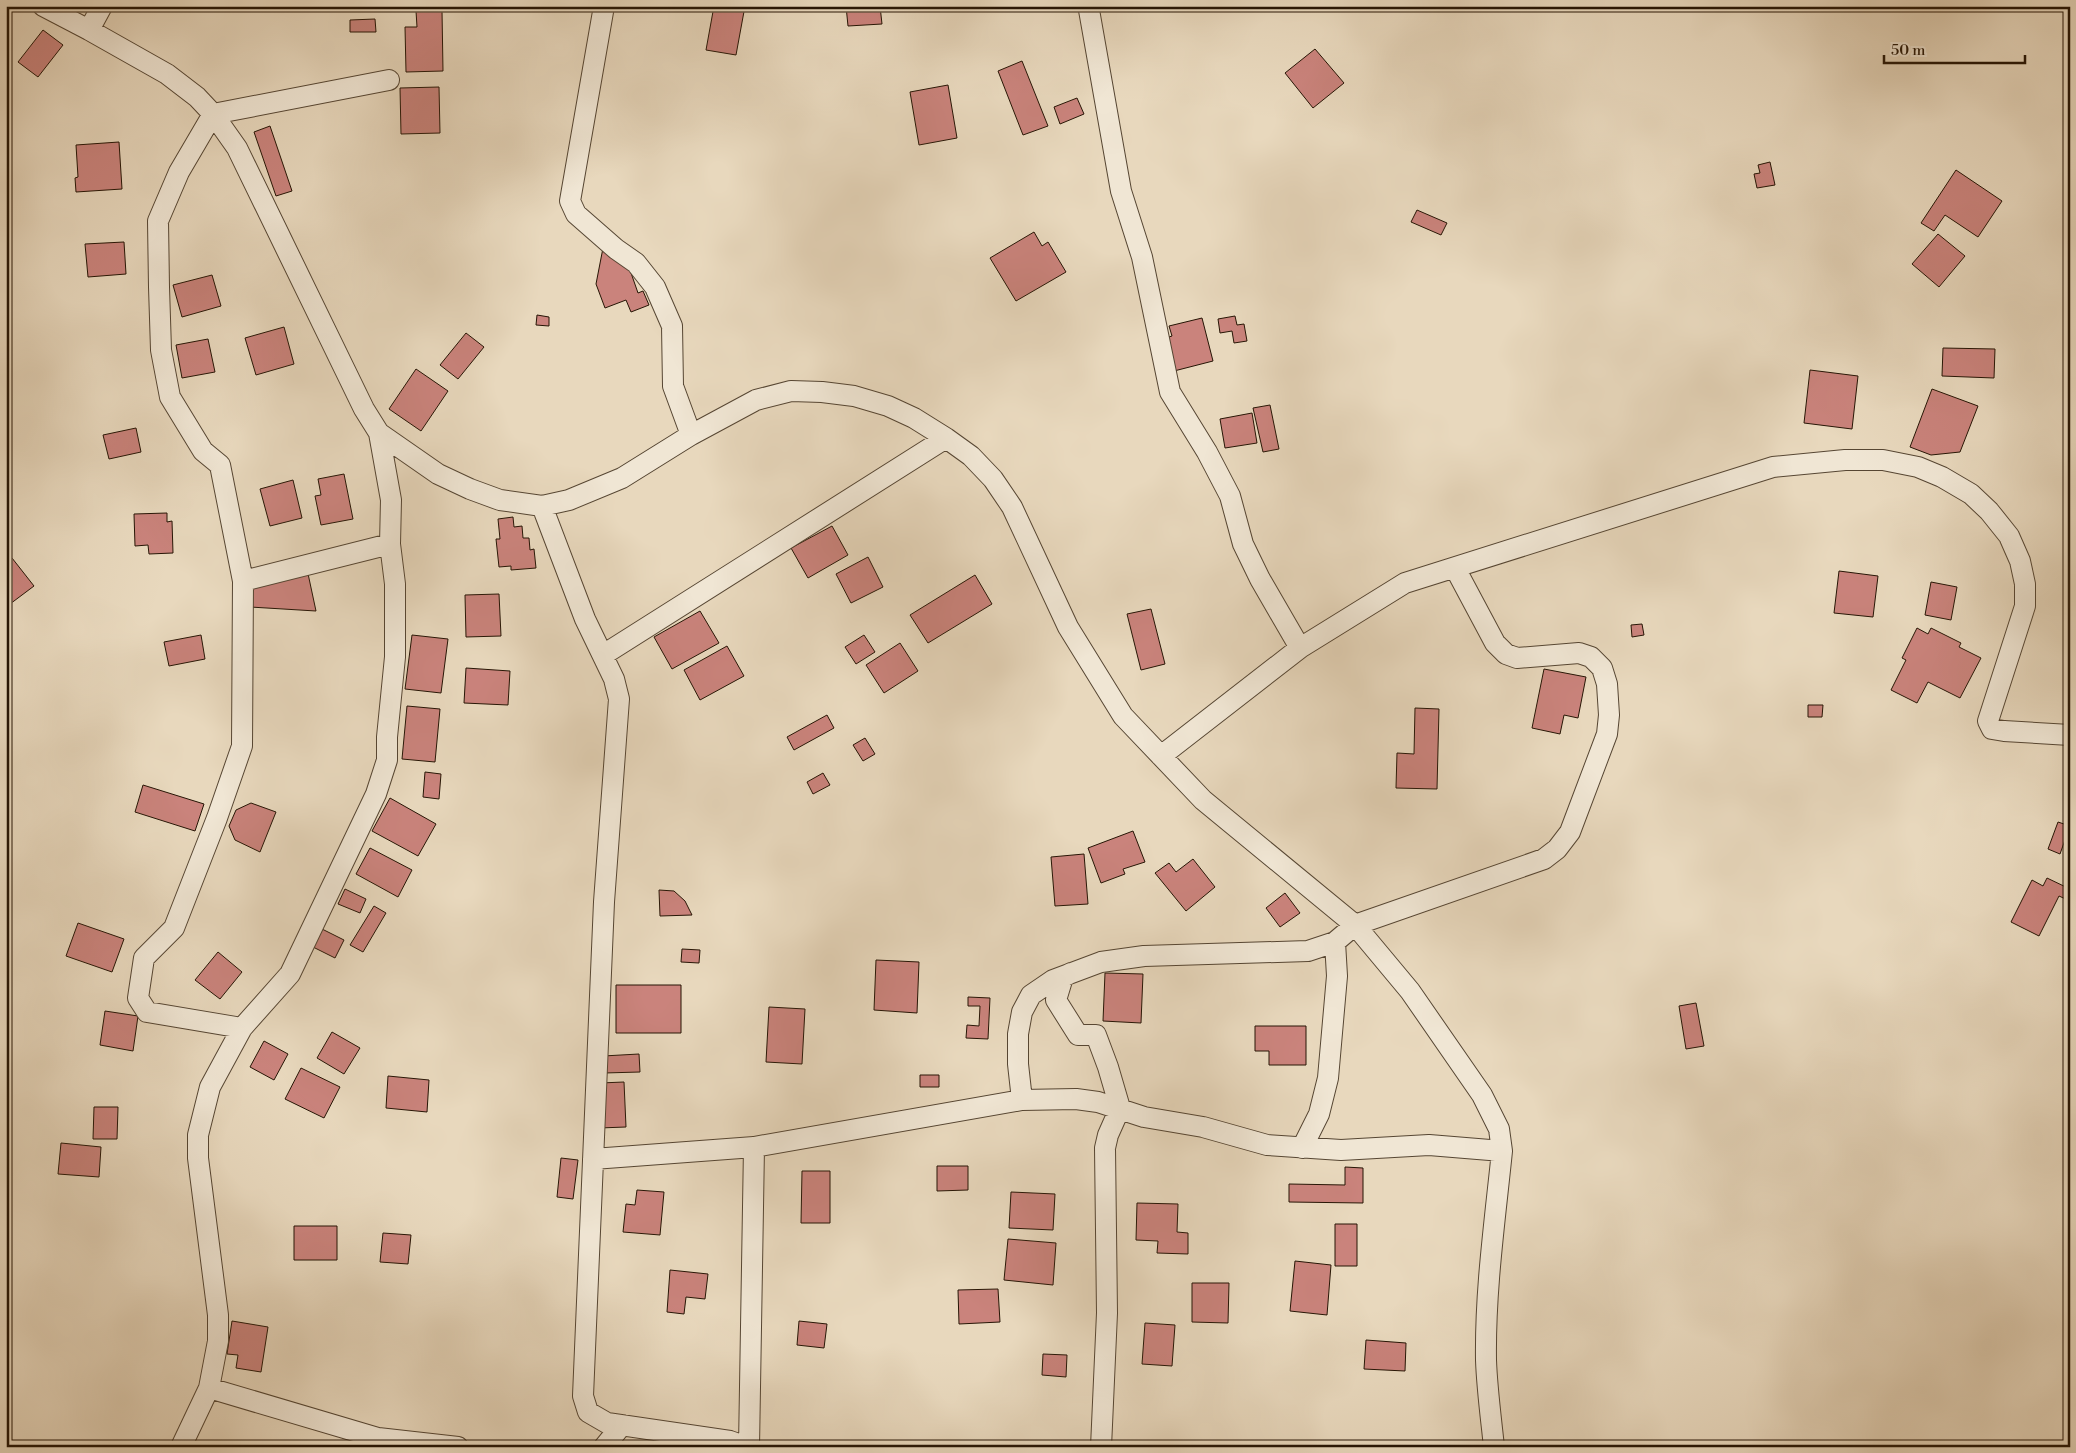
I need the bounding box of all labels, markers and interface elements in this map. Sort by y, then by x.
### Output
scale bar [1884,32,2025,64]
text: 50 m [1891,41,1925,60]

